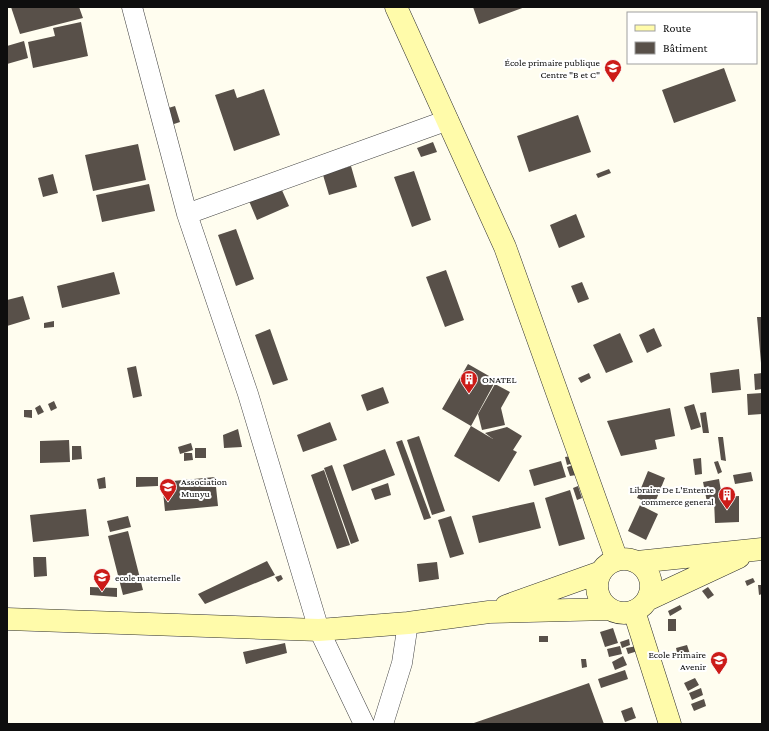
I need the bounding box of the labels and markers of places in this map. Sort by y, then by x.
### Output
place label: École primaire publique Centre "B et C" [505,57,601,80]
school or university icon: École primaire publique Centre "B et C" [603,58,623,83]
building icon: ONATEL [459,369,479,394]
place label: ONATEL [482,374,516,385]
place label: Association Munyu [181,476,228,499]
school or university icon: Association Munyu [158,477,178,502]
place label: Libraire De L'Entente commerce general [629,484,715,507]
building icon: Libraire De L'Entente commerce general [717,485,737,510]
school or university icon: ecole maternelle [92,567,112,592]
place label: ecole maternelle [115,572,181,583]
place label: Ecole Primaire Avenir [648,649,707,672]
school or university icon: Ecole Primaire Avenir [709,650,729,675]

